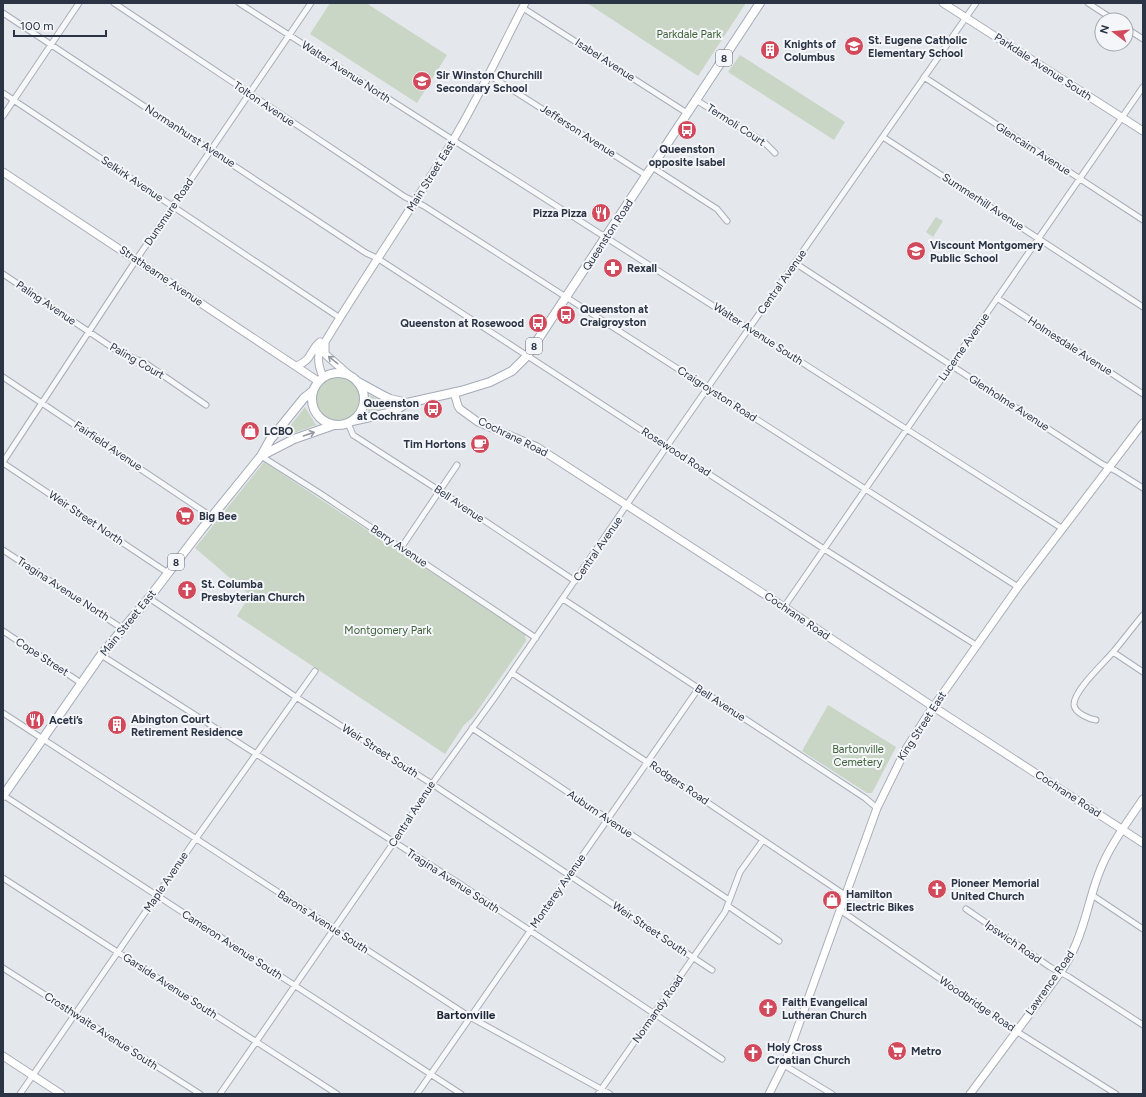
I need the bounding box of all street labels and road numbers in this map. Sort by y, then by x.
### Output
street label: Parkdale Avenue South [992,31,1094,103]
street label: Isabel Avenue [573,36,637,84]
street label: Walter Avenue North [299,38,393,106]
road number: 8 [716,50,732,66]
street label: Tolton Avenue [231,79,297,129]
street label: Termoli Court [704,101,768,149]
street label: Normanhurst Avenue [142,102,238,170]
street label: Jefferson Avenue [538,102,618,160]
street label: Glencairn Avenue [993,120,1073,178]
street label: Main Street East [404,138,458,214]
street label: Selkirk Avenue [99,153,165,205]
street label: Summerhill Avenue [940,171,1026,233]
street label: Dunsmure Road [142,176,196,248]
street label: Queenston Road [580,197,636,273]
street label: Strathearne Avenue [117,243,205,309]
street label: Central Avenue [755,247,809,317]
street label: Paling Avenue [14,278,78,328]
street label: Walter Avenue South [711,300,805,368]
street label: Lucerne Avenue [936,311,992,383]
street label: Holmesdale Avenue [1025,314,1115,378]
road number: 8 [526,338,542,354]
street label: Paling Court [108,340,166,382]
street label: Craigroyston Road [675,364,759,424]
street label: Glenholme Avenue [966,372,1052,434]
street label: Cochrane Road [476,415,550,459]
street label: Fairfield Avenue [72,418,144,474]
street label: Rosewood Road [639,425,713,479]
street label: Bell Avenue [432,483,486,525]
street label: Weir Street North [46,488,126,548]
street label: Central Avenue [571,514,625,584]
street label: Berry Avenue [368,522,430,570]
street label: Tragina Avenue North [15,554,111,624]
road number: 8 [168,554,184,570]
street label: Main Street East [97,587,159,659]
street label: Cochrane Road [762,589,832,643]
street label: Cope Street [13,635,71,679]
street label: Bell Avenue [692,682,748,724]
street label: King Street East [895,689,949,763]
street label: Weir Street South [339,722,421,780]
street label: Rodgers Road [647,758,711,808]
street label: Cochrane Road [1033,768,1103,820]
street label: Central Avenue [386,779,438,849]
street label: Auburn Avenue [565,787,635,841]
street label: Tragina Avenue South [404,846,502,916]
street label: Maple Avenue [141,849,191,915]
street label: Monterey Avenue [528,852,588,930]
street label: Barons Avenue South [275,888,371,956]
street label: Weir Street South [610,899,690,959]
street label: Cameron Avenue South [179,908,285,982]
street label: Ipswich Road [982,918,1044,966]
street label: Lawrence Road [1023,948,1077,1018]
street label: Garside Avenue South [120,951,220,1021]
street label: Normandy Road [630,973,686,1045]
street label: Woodbridge Road [936,974,1018,1034]
street label: Crosthwaite Avenue South [42,990,160,1072]

